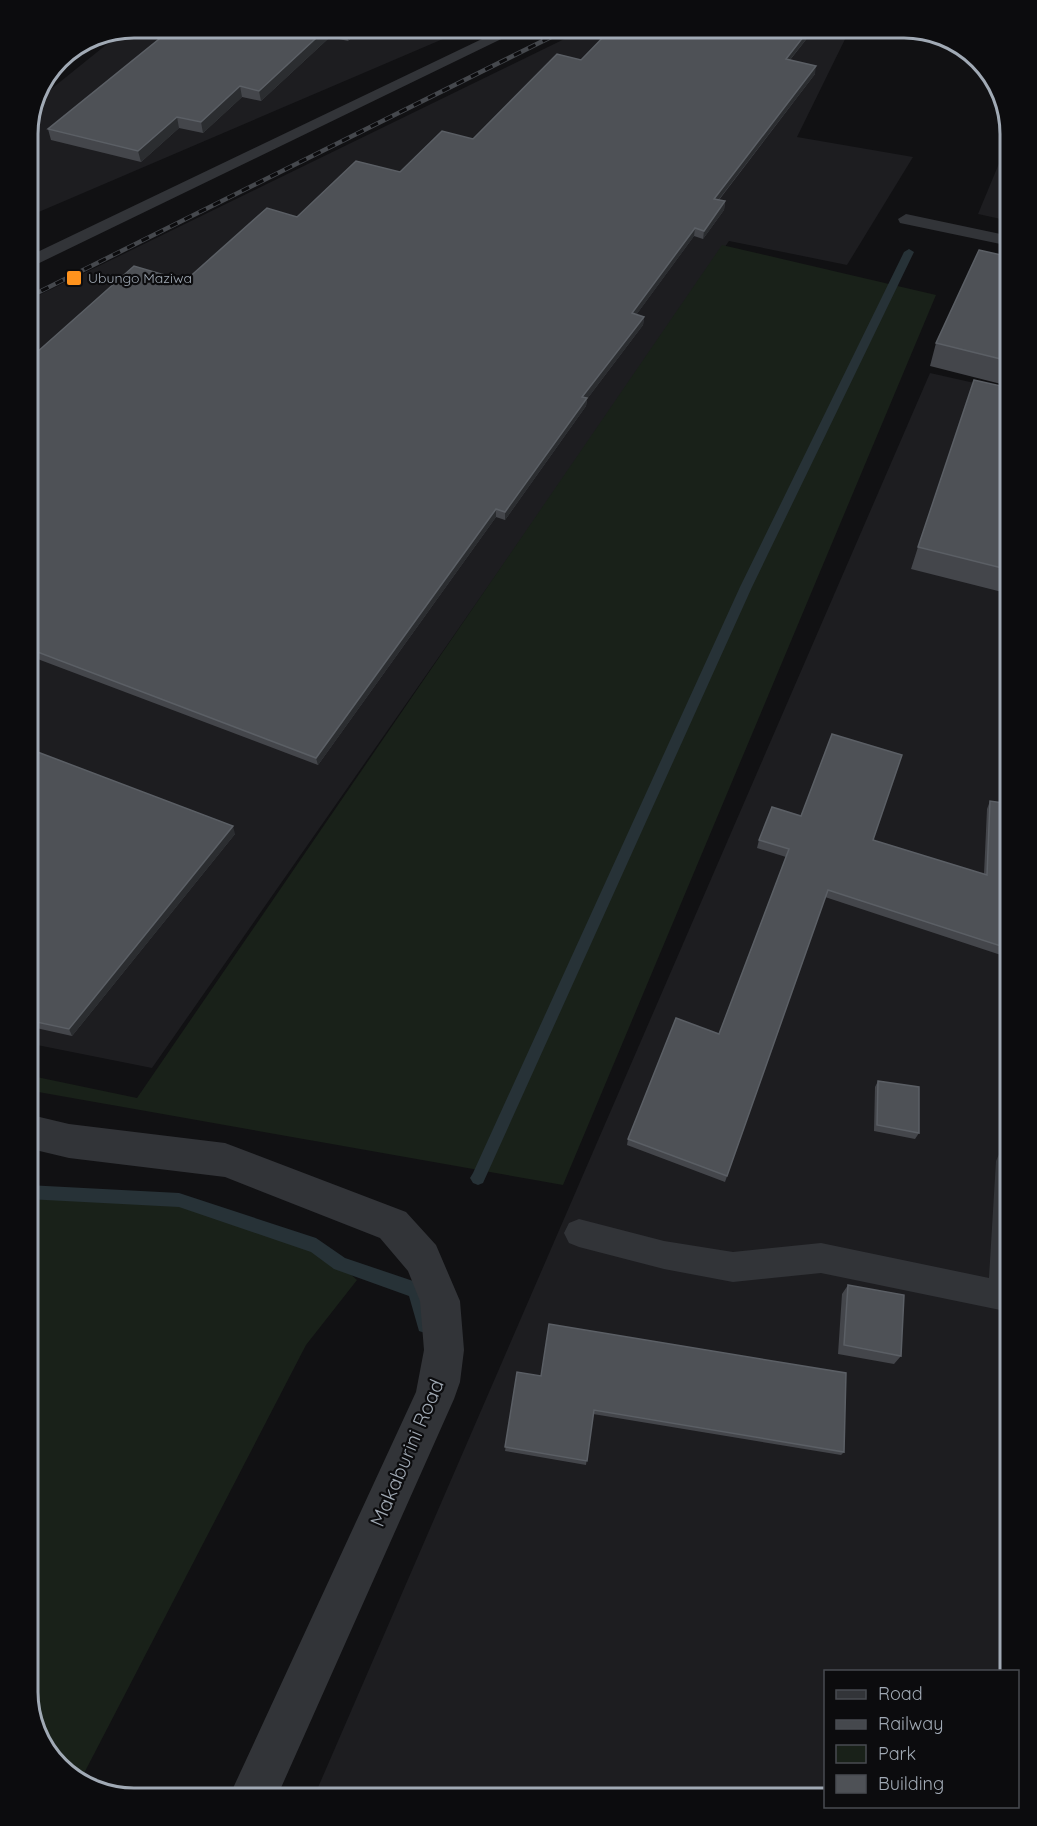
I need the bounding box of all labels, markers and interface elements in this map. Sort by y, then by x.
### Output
marker: Ubungo Maziwa [65,269,83,287]
place label: Ubungo Maziwa [88,269,192,287]
street label: Makaburini Road [364,1375,449,1530]
legend [824,1670,1019,1808]
text: Road [878,1682,923,1705]
text: Railway [878,1712,944,1735]
text: Park [878,1742,916,1765]
text: Building [878,1772,944,1795]

